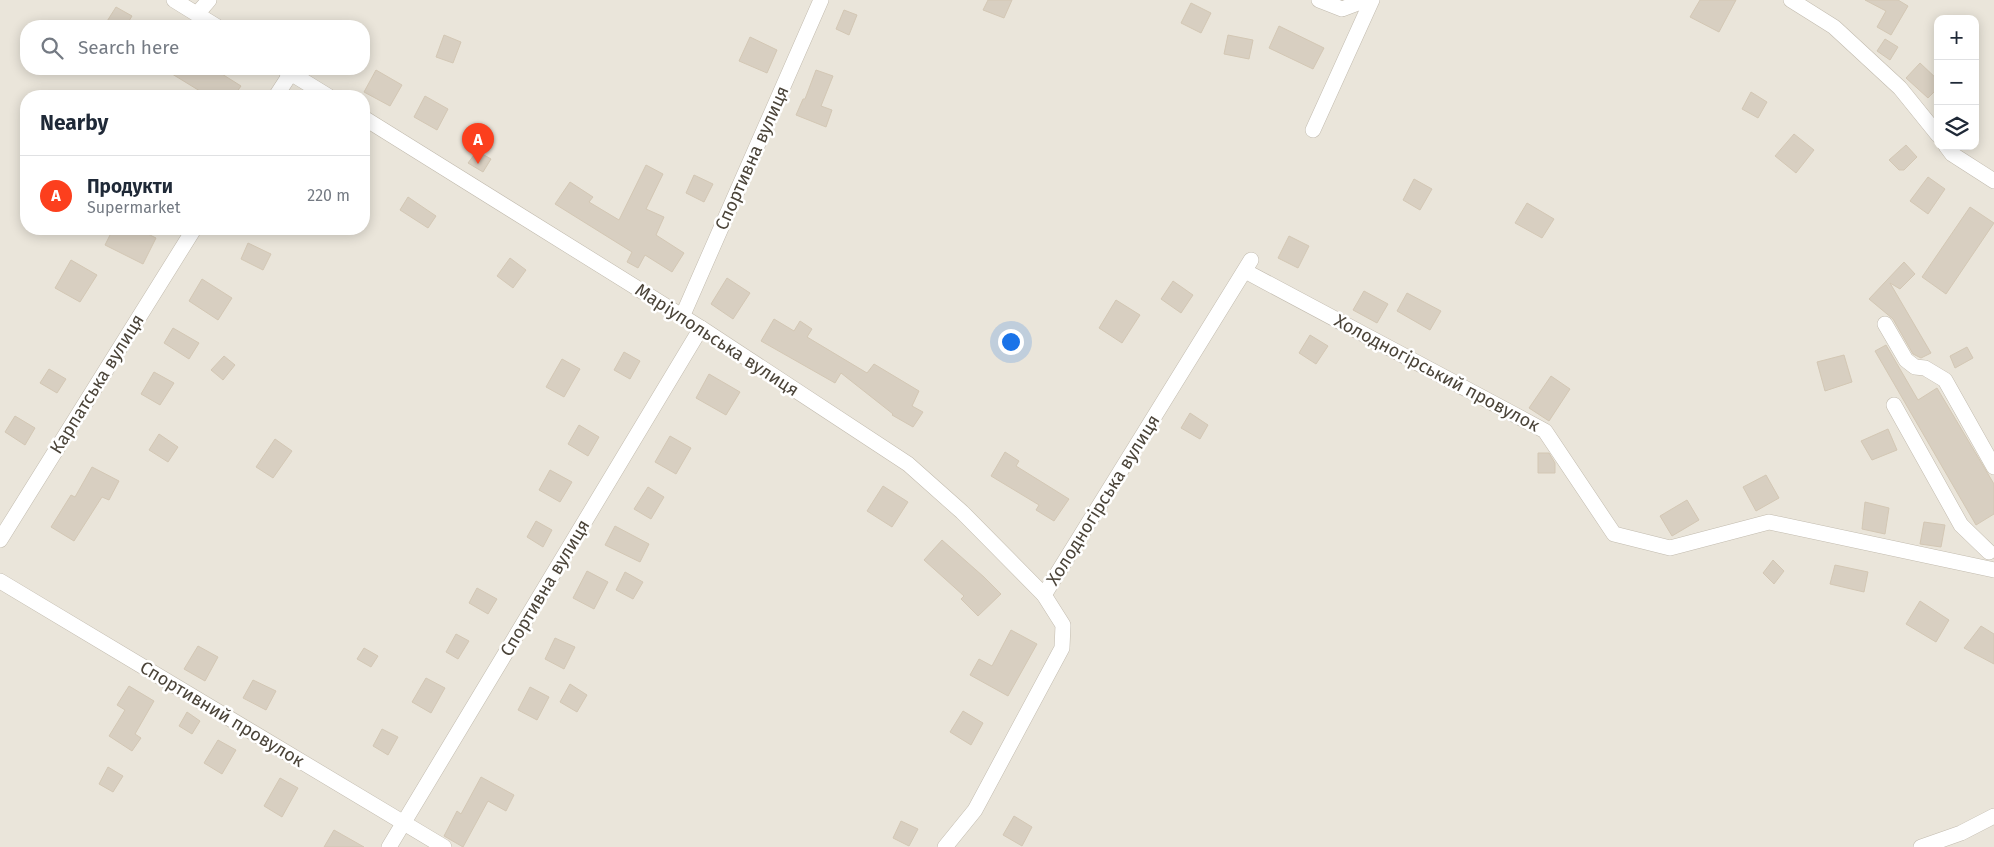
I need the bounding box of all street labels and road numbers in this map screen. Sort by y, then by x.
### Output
street label: Спортивна вулиця [710,82,794,234]
street label: Маріупольська вулиця [631,279,803,401]
street label: Холодногірський провулок [1331,309,1544,437]
street label: Карпатська вулиця [45,310,149,458]
street label: Холодногірська вулиця [1041,411,1165,589]
street label: Спортивна вулиця [495,516,595,660]
street label: Спортивний провулок [136,656,309,772]

